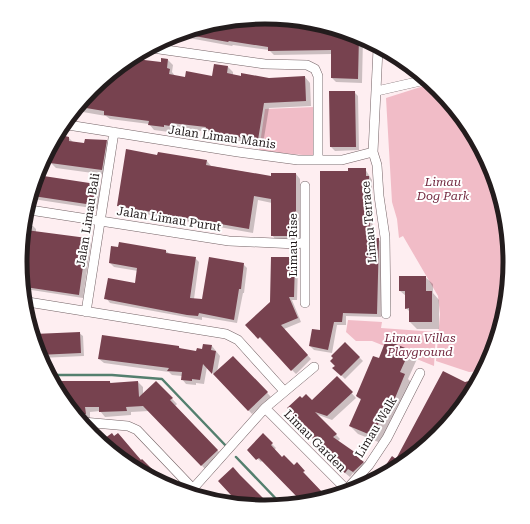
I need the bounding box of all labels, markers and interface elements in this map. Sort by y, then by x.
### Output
street label: Jalan Limau Manis [167,123,277,152]
street label: Jalan Limau Bali [74,172,102,268]
park label: Limau Dog Park [416,175,470,203]
street label: Limau Terrace [358,180,380,264]
street label: Jalan Limau Purut [116,204,223,234]
street label: Limau Rise [286,213,300,277]
park label: Limau Villas Playground [383,331,456,359]
street label: Limau Walk [352,394,400,460]
street label: Limau Garden [281,407,349,475]

